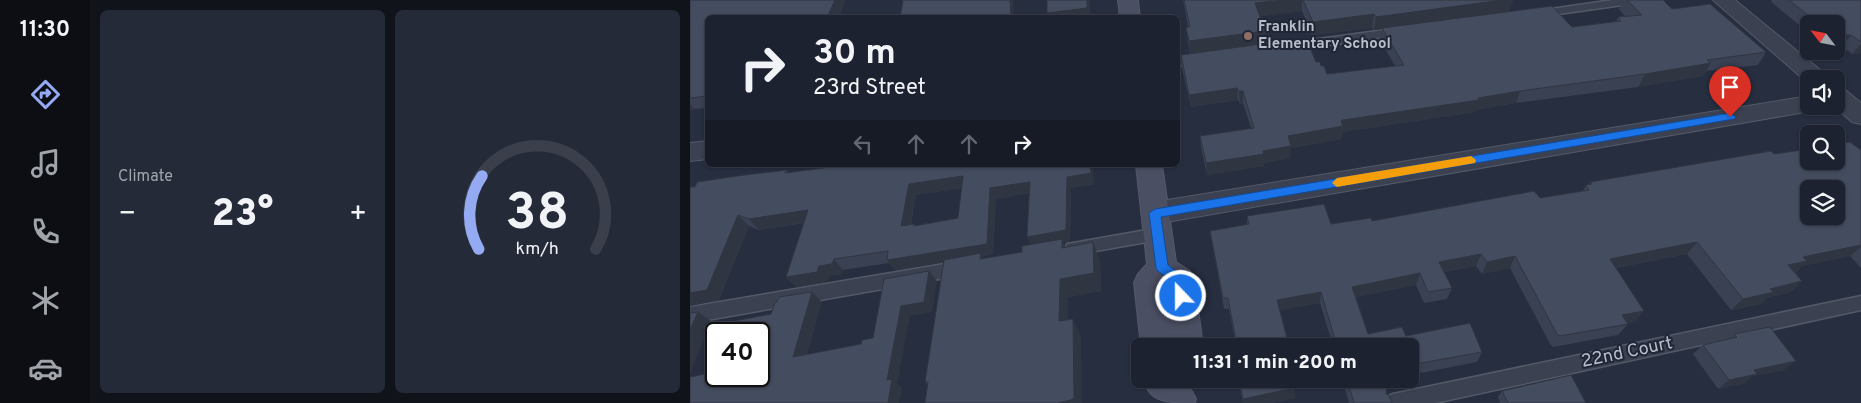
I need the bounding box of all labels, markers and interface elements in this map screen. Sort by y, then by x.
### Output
north arrow [1800,15,1845,60]
map controls [1800,15,1845,225]
text: 11:30 [20,17,70,44]
place label: Franklin Elementary School [1258,18,1391,54]
marker: Franklin Elementary School [1242,30,1254,42]
text: 30 m [813,32,896,76]
icon: right [730,35,795,100]
pin [1709,66,1751,117]
button: sound [1800,70,1845,115]
icon: arrive [1716,73,1744,101]
text: 23rd Street [813,75,926,102]
icon: directions [28,77,63,112]
button: search [1800,125,1845,170]
icon: left [849,130,877,158]
icon: ahead [902,130,930,158]
icon: ahead [955,130,983,158]
icon: right [1008,130,1036,158]
icon: music [28,146,63,181]
text: Climate [118,167,173,187]
button: layers [1800,180,1845,225]
text: 38 [506,182,569,248]
text: 23° [212,191,273,240]
text: − [118,197,136,233]
text: + [349,197,367,233]
icon: phone [28,214,63,249]
text: km/h [516,238,559,261]
position arrow [1154,269,1206,321]
icon: climate [28,283,63,318]
speed limit sign: 40 [705,322,770,387]
street label: 22nd Court [1579,332,1675,374]
icon: car [28,351,63,386]
text: 11:31 · 1 min · 200 m [1193,351,1357,375]

